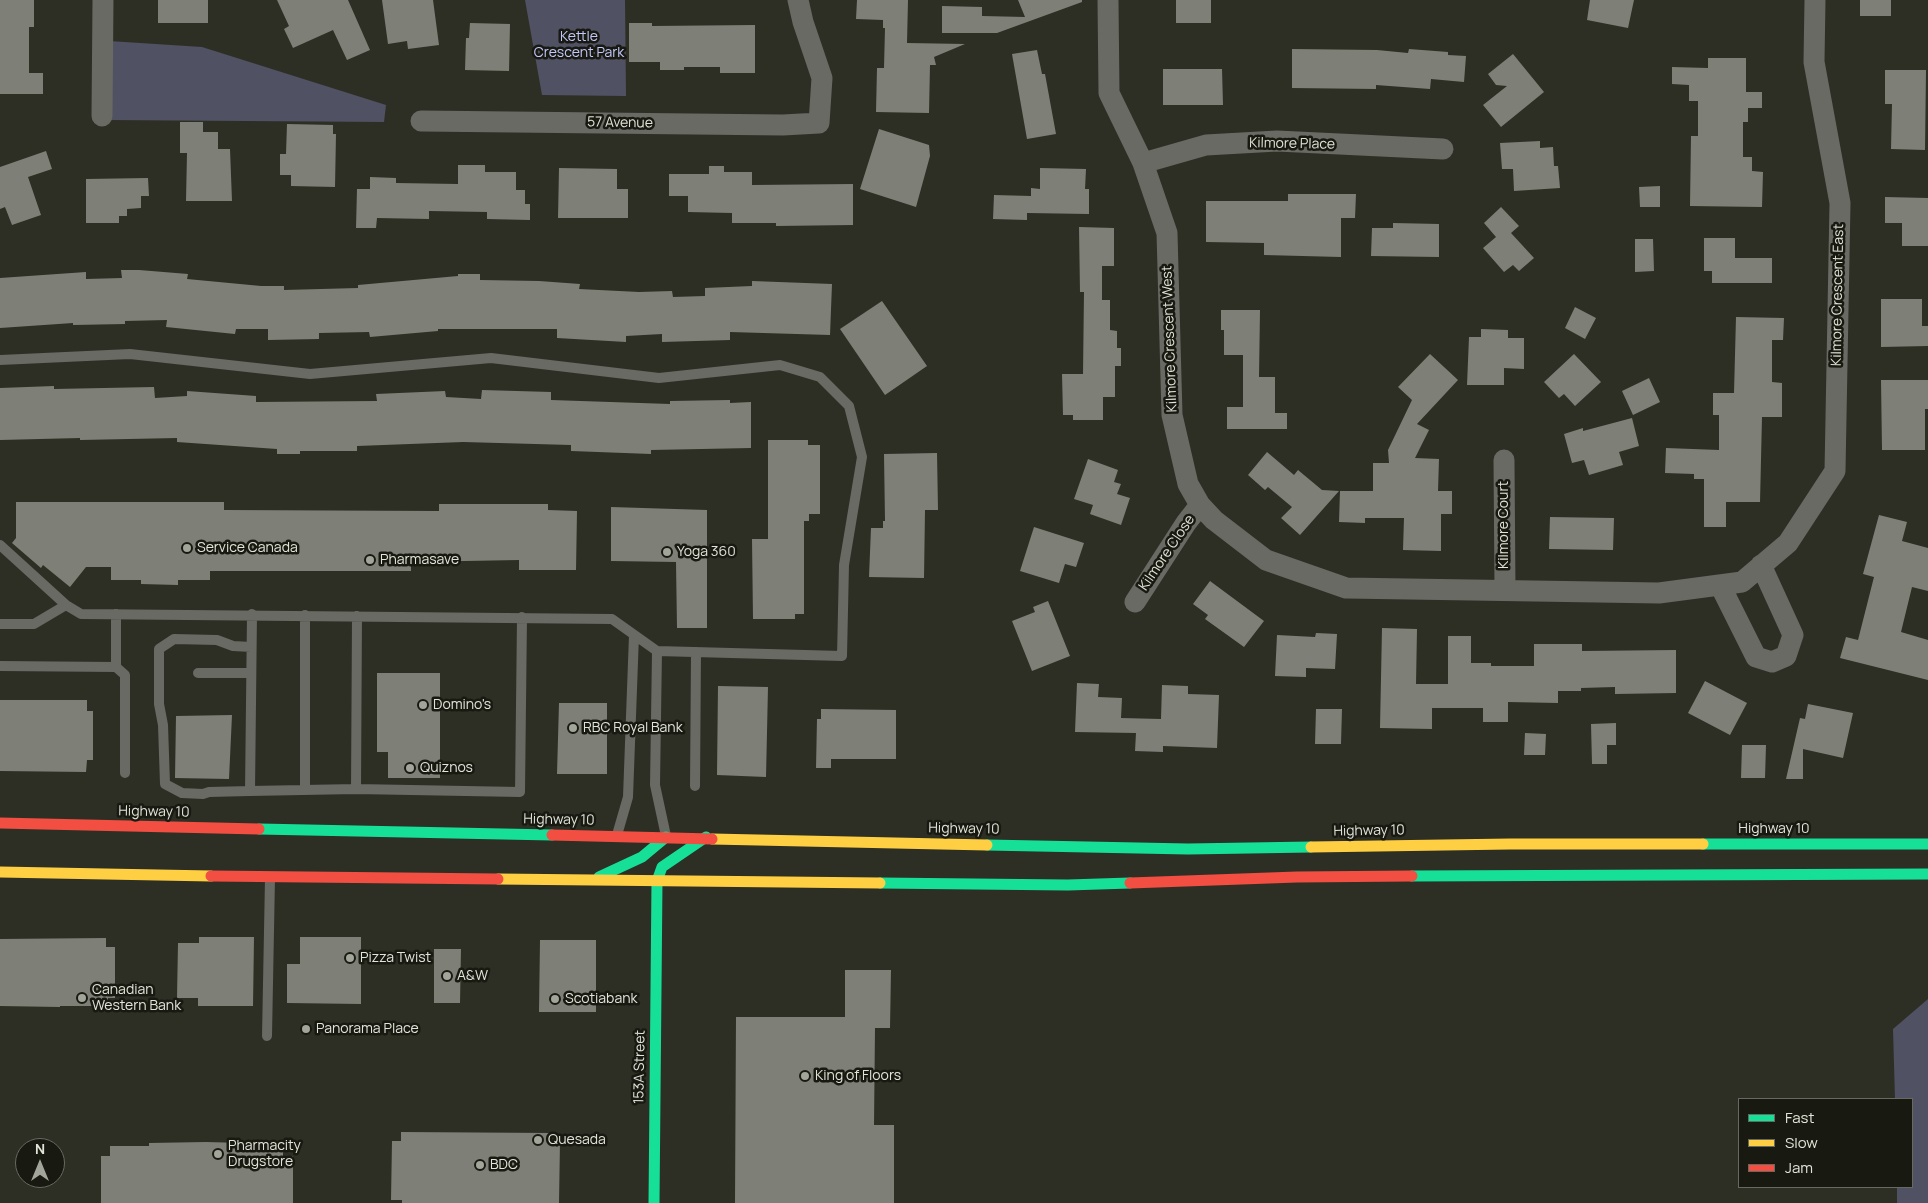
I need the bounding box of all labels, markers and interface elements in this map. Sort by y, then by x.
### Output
park label: Kettle Crescent Park [534,29,624,62]
street label: 57 Avenue [587,114,653,132]
street label: Kilmore Place [1249,135,1335,153]
street label: Kilmore Crescent East [1828,224,1848,366]
street label: Kilmore Crescent West [1159,265,1181,413]
street label: Kilmore Court [1496,481,1512,569]
street label: Kilmore Close [1135,512,1199,594]
place label: Service Canada [197,540,298,556]
marker: Service Canada [181,542,193,554]
place label: Yoga 360 [677,544,736,560]
marker: Yoga 360 [661,546,673,558]
place label: Pharmasave [380,552,459,568]
marker: Pharmasave [364,554,376,566]
place label: Domino's [433,697,491,713]
marker: Domino's [417,699,429,711]
place label: RBC Royal Bank [583,720,683,736]
marker: RBC Royal Bank [567,722,579,734]
place label: Quiznos [420,760,473,776]
marker: Quiznos [404,762,416,774]
street label: Highway 10 [118,803,190,821]
street label: Highway 10 [523,811,595,829]
street label: Highway 10 [928,820,1000,838]
street label: Highway 10 [1738,821,1810,837]
street label: Highway 10 [1333,822,1405,840]
place label: Pizza Twist [360,950,431,966]
marker: Pizza Twist [344,952,356,964]
place label: A&W [457,968,488,984]
marker: A&W [441,970,453,982]
place label: Canadian Western Bank [92,982,181,1014]
place label: Scotiabank [565,991,637,1007]
marker: Canadian Western Bank [76,992,88,1004]
marker: Scotiabank [549,993,561,1005]
place label: Panorama Place [316,1021,419,1037]
marker: Panorama Place [300,1023,312,1035]
street label: 153A Street [631,1030,649,1104]
place label: King of Floors [815,1068,901,1084]
marker: King of Floors [799,1070,811,1082]
legend [1738,1098,1913,1188]
text: Fast [1785,1107,1814,1128]
place label: Quesada [548,1132,606,1148]
text: Slow [1785,1132,1818,1153]
marker: Quesada [532,1134,544,1146]
north arrow [15,1138,65,1188]
place label: Pharmacity Drugstore [228,1138,301,1170]
text: N [35,1139,45,1158]
marker: Pharmacity Drugstore [212,1148,224,1160]
place label: BDC [490,1157,518,1173]
text: Jam [1785,1157,1813,1178]
marker: BDC [474,1159,486,1171]

